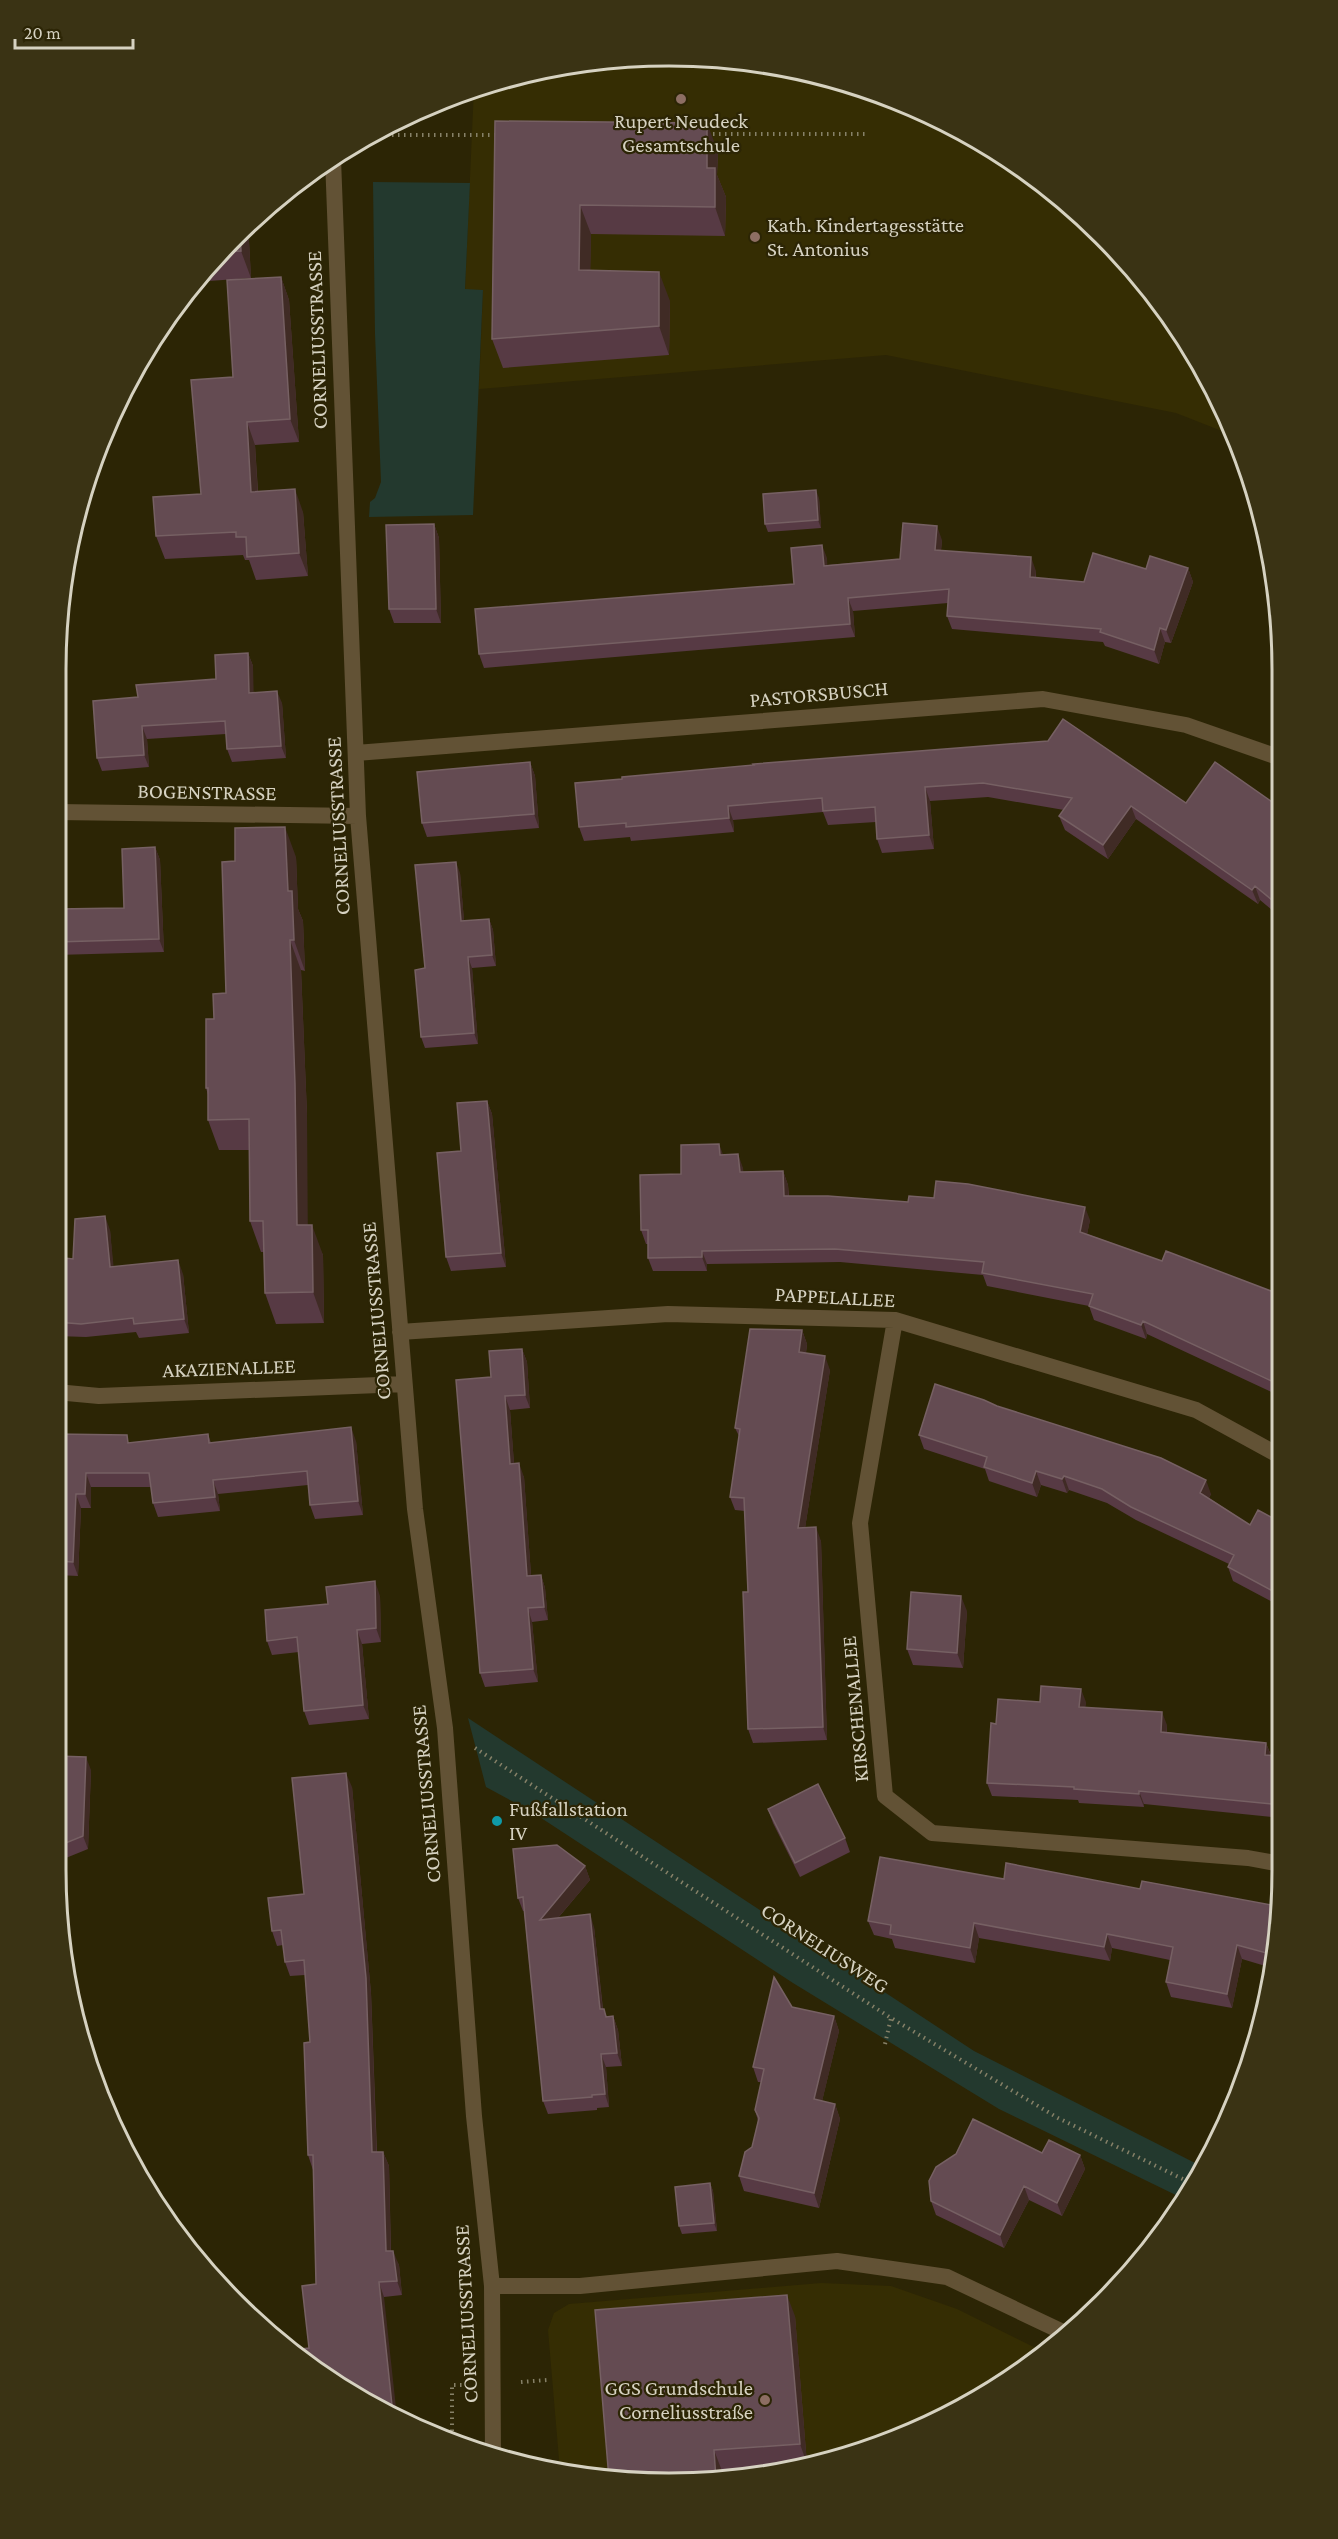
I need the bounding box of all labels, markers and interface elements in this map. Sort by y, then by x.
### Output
scale bar [15,12,134,50]
text: 20 m [24,23,61,43]
marker: Rupert Neudeck Gesamtschule [674,92,688,106]
place label: Rupert Neudeck Gesamtschule [614,109,748,157]
place label: Kath. Kindertagesstätte St. Antonius [767,213,964,261]
marker: Kath. Kindertagesstätte St. Antonius [748,230,762,244]
street label: CORNELIUSSTRASSE [302,250,332,430]
street label: PASTORSBUSCH [749,676,889,712]
street label: CORNELIUSSTRASSE [321,736,355,916]
street label: BOGENSTRASSE [137,779,277,805]
street label: CORNELIUSSTRASSE [356,1221,396,1401]
street label: PAPPELALLEE [774,1282,896,1312]
street label: AKAZIENALLEE [162,1354,296,1382]
street label: KIRSCHENALLEE [837,1635,873,1783]
street label: CORNELIUSSTRASSE [406,1704,446,1884]
place label: Fußfallstation IV [509,1797,628,1845]
marker: Fußfallstation IV [490,1814,504,1828]
street label: CORNELIUSWEG [757,1898,893,1998]
street label: CORNELIUSSTRASSE [449,2224,483,2404]
place label: GGS Grundschule Corneliusstraße [604,2376,753,2424]
marker: GGS Grundschule Corneliusstraße [758,2393,772,2407]

